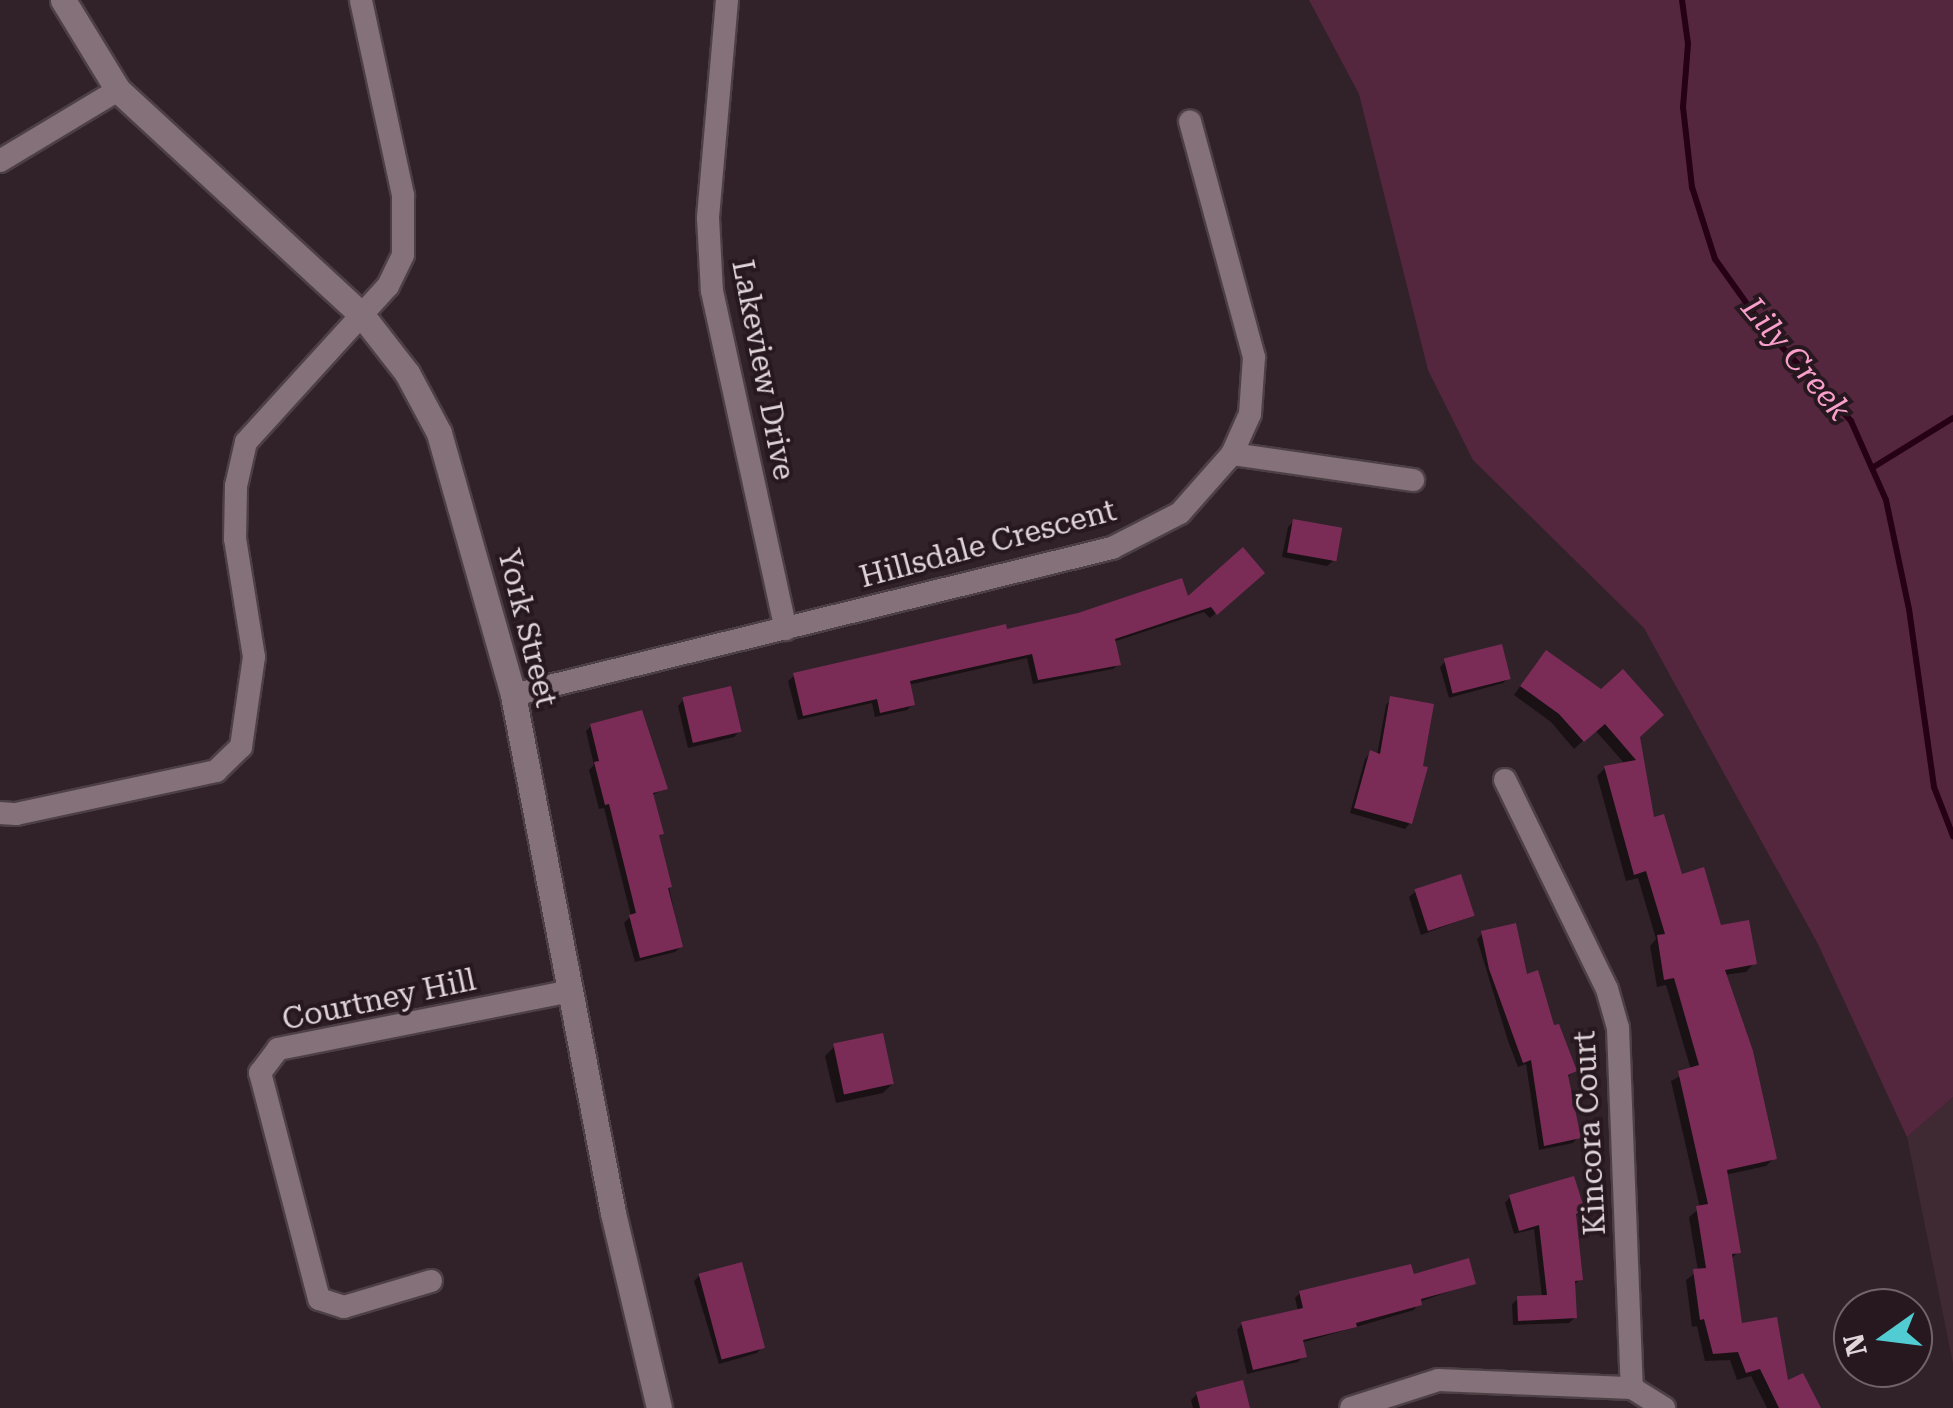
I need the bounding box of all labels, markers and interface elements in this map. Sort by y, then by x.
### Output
street label: Lakeview Drive [724,257,802,483]
water label: Lily Creek [1733,290,1859,428]
street label: Hillsdale Crescent [856,492,1120,596]
street label: York Street [490,545,564,711]
street label: Courtney Hill [279,962,479,1038]
street label: Kincora Court [1567,1030,1613,1236]
north arrow [1833,1288,1933,1388]
text: N [1837,1330,1874,1359]

